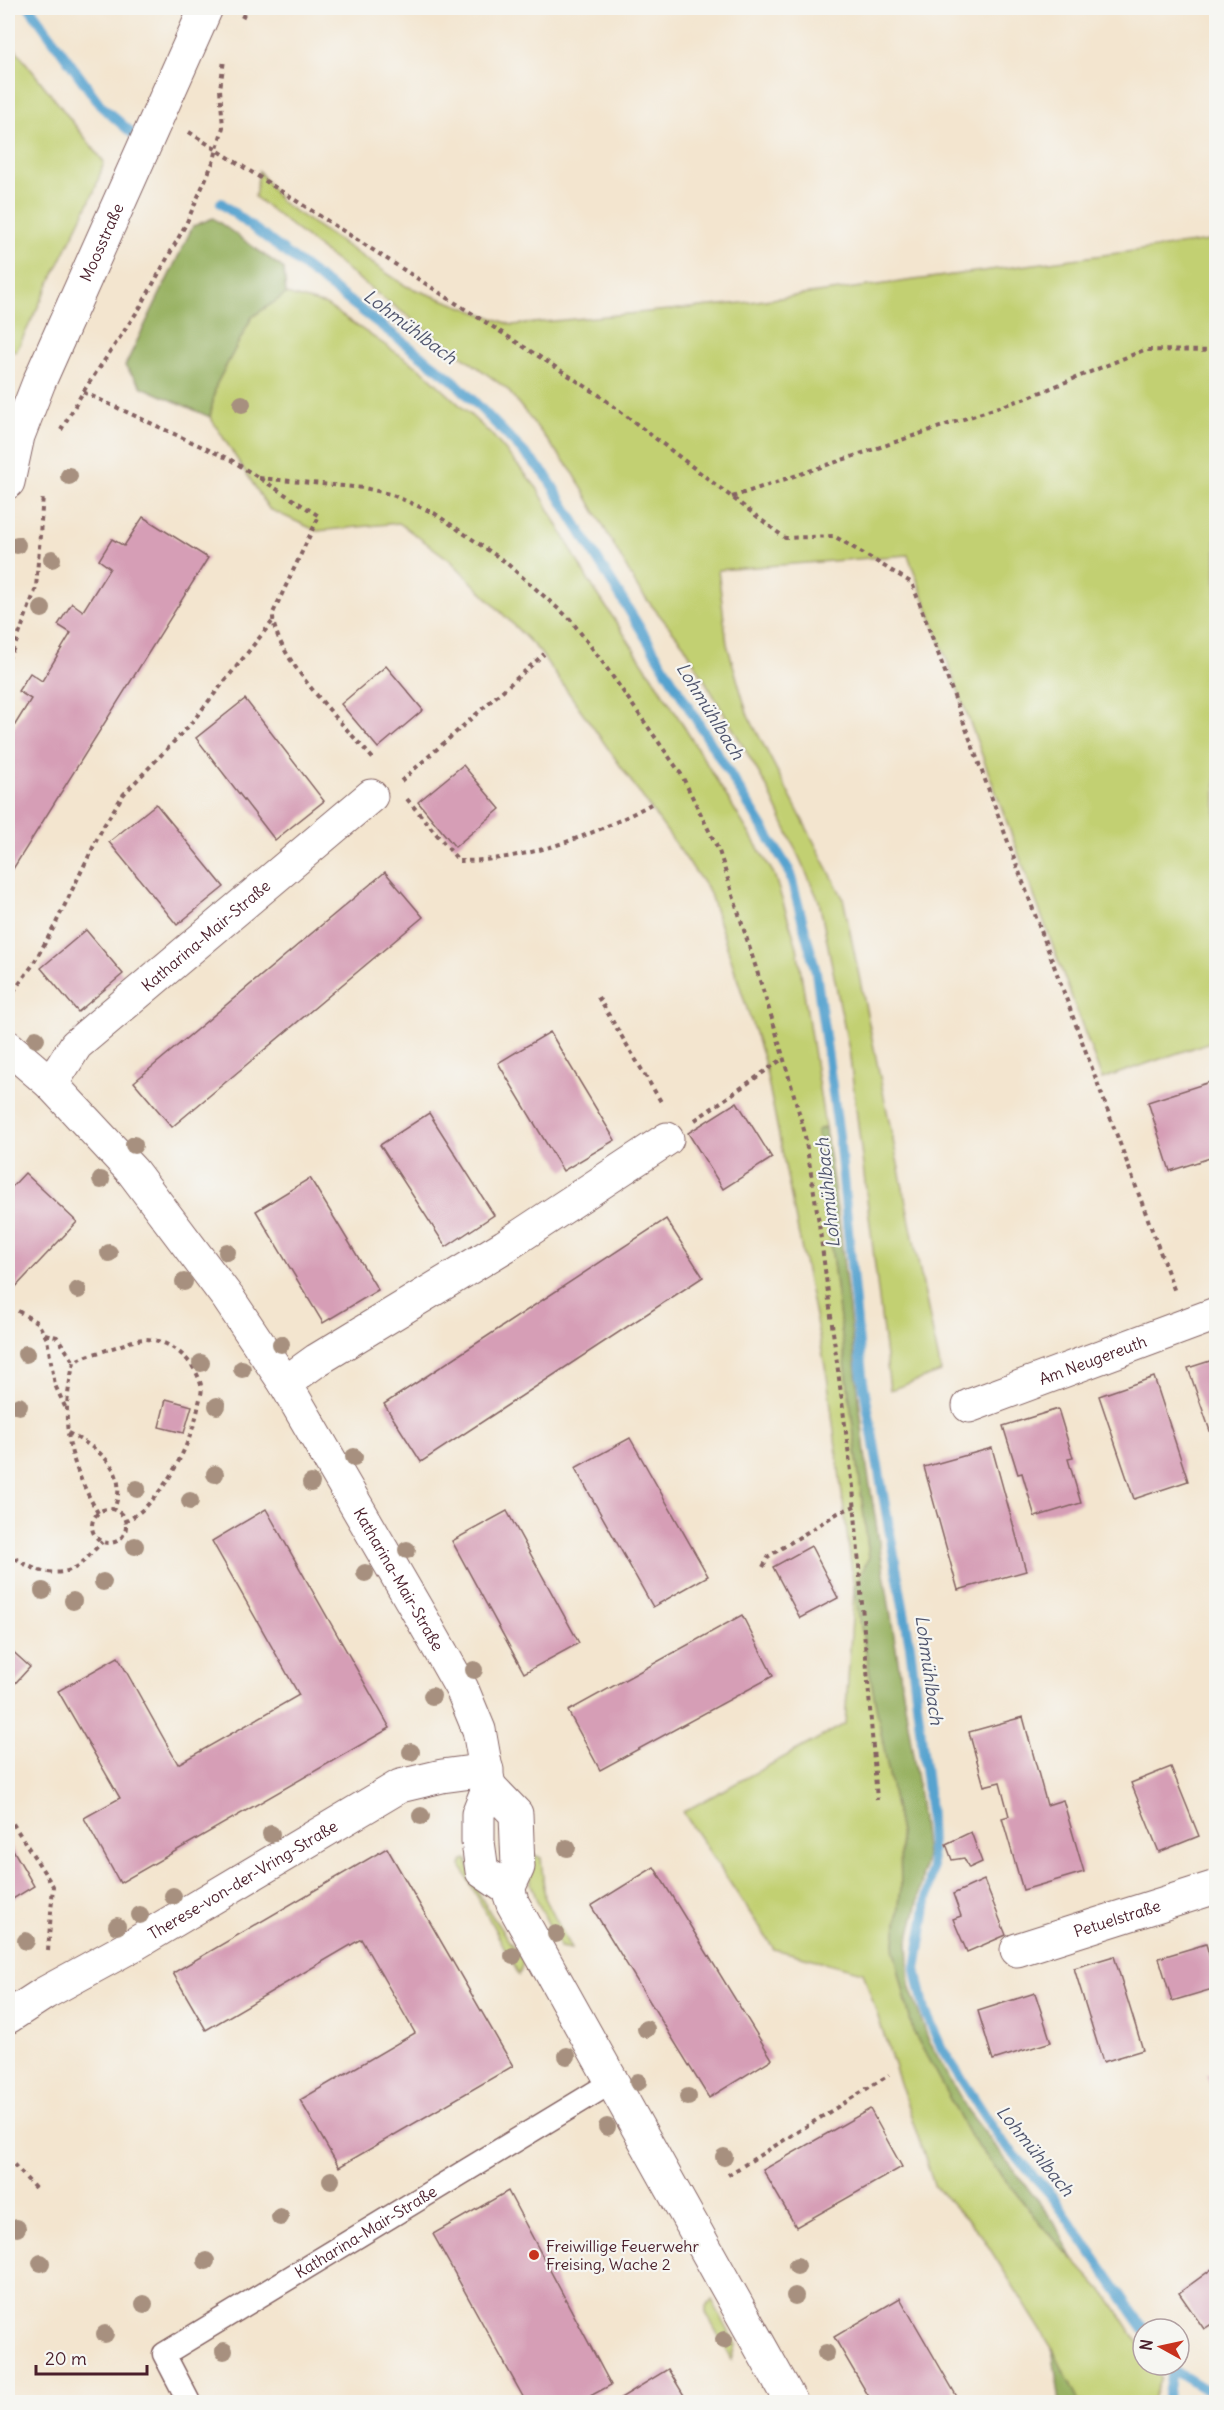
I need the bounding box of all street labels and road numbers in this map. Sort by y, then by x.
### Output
street label: Moosstraße [75,200,128,285]
street label: Katharina-Mair-Straße [137,876,274,996]
street label: Am Neugereuth [1036,1331,1149,1389]
street label: Katharina-Mair-Straße [350,1504,448,1654]
street label: Therese-von-der-Vring-Straße [144,1816,341,1944]
street label: Petuelstraße [1071,1895,1163,1941]
street label: Katharina-Mair-Straße [291,2181,440,2282]

